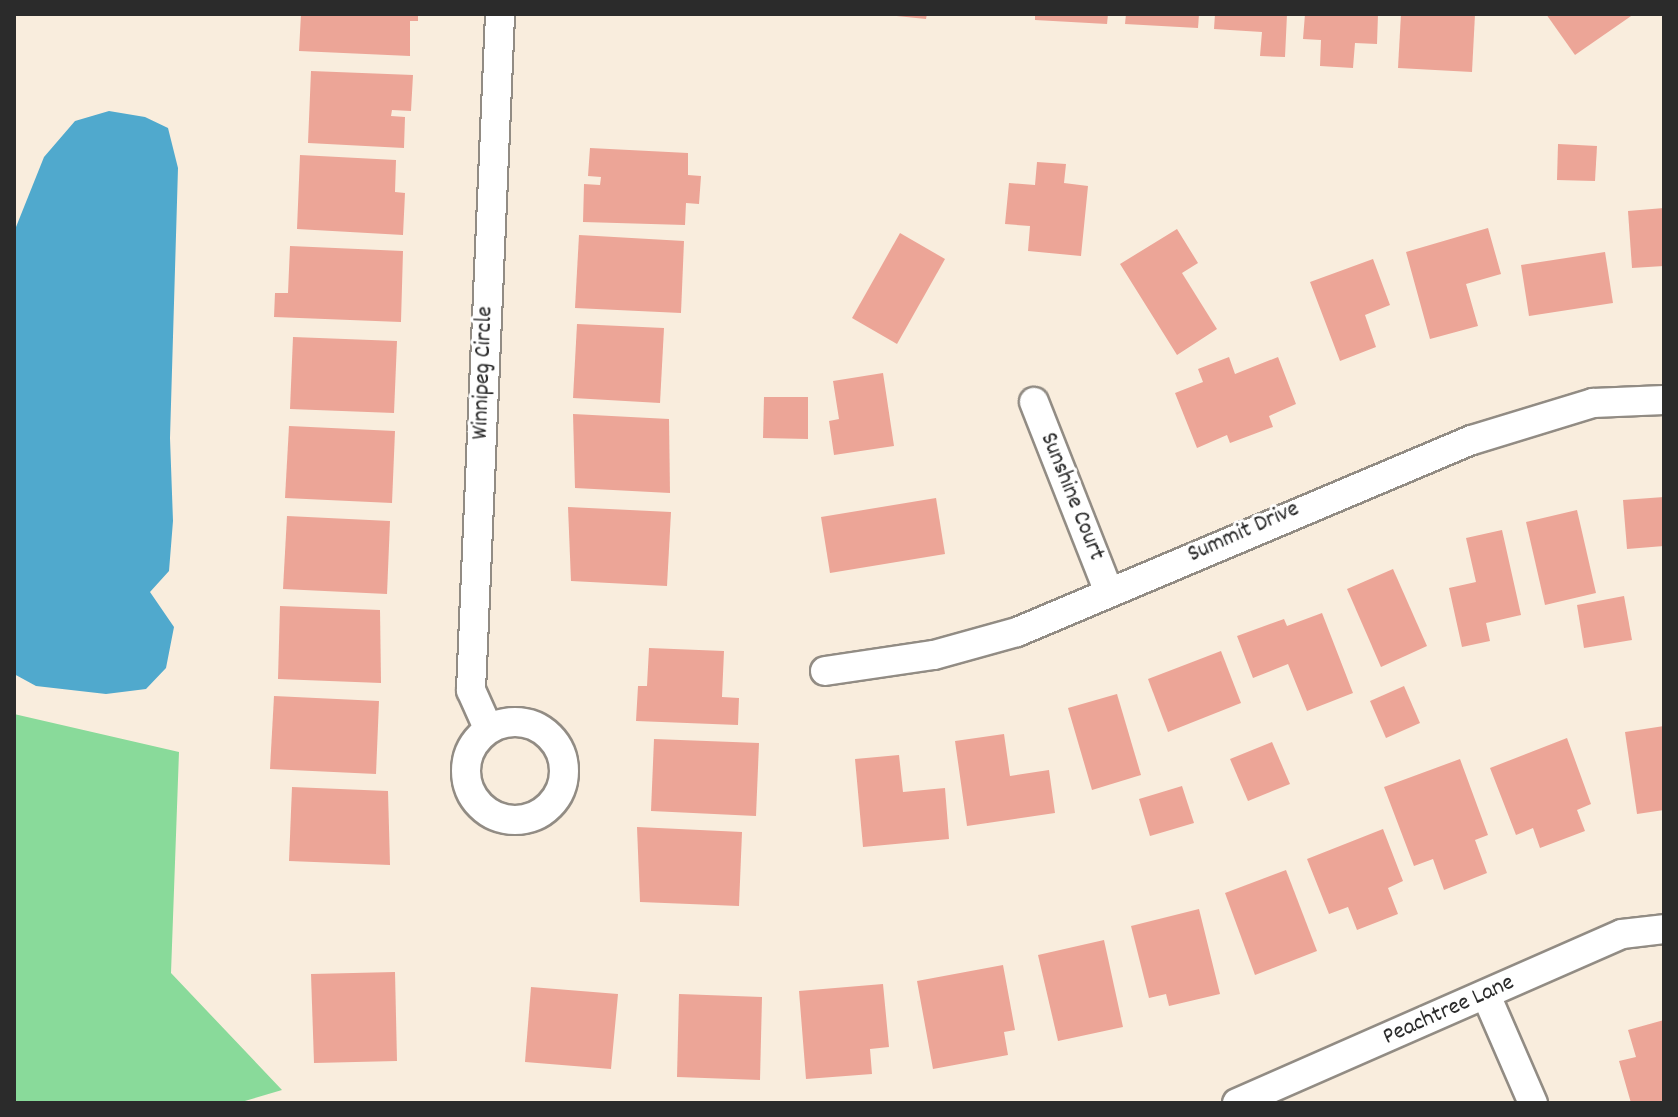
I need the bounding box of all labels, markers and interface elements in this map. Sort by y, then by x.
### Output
street label: Winnipeg Circle [467,306,501,440]
street label: Sunshine Court [1032,429,1110,565]
street label: Summit Drive [1184,496,1304,570]
street label: Peachtree Lane [1379,969,1519,1053]

